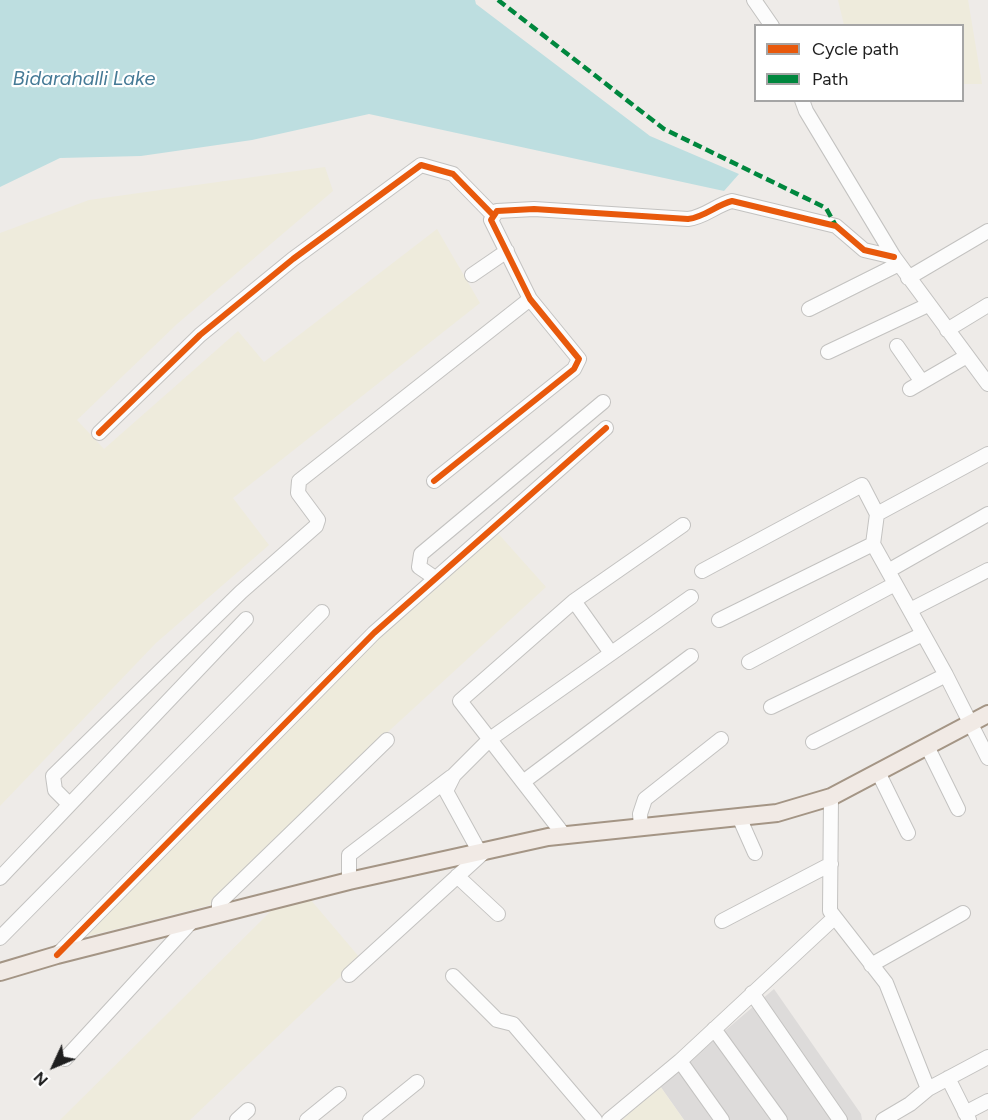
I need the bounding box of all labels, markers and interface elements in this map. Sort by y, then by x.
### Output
legend [754,24,964,102]
text: Cycle path [812,38,899,60]
water label: Bidarahalli Lake [13,67,155,91]
text: Path [812,68,848,90]
north arrow [24,1036,84,1096]
text: N [30,1068,52,1090]

